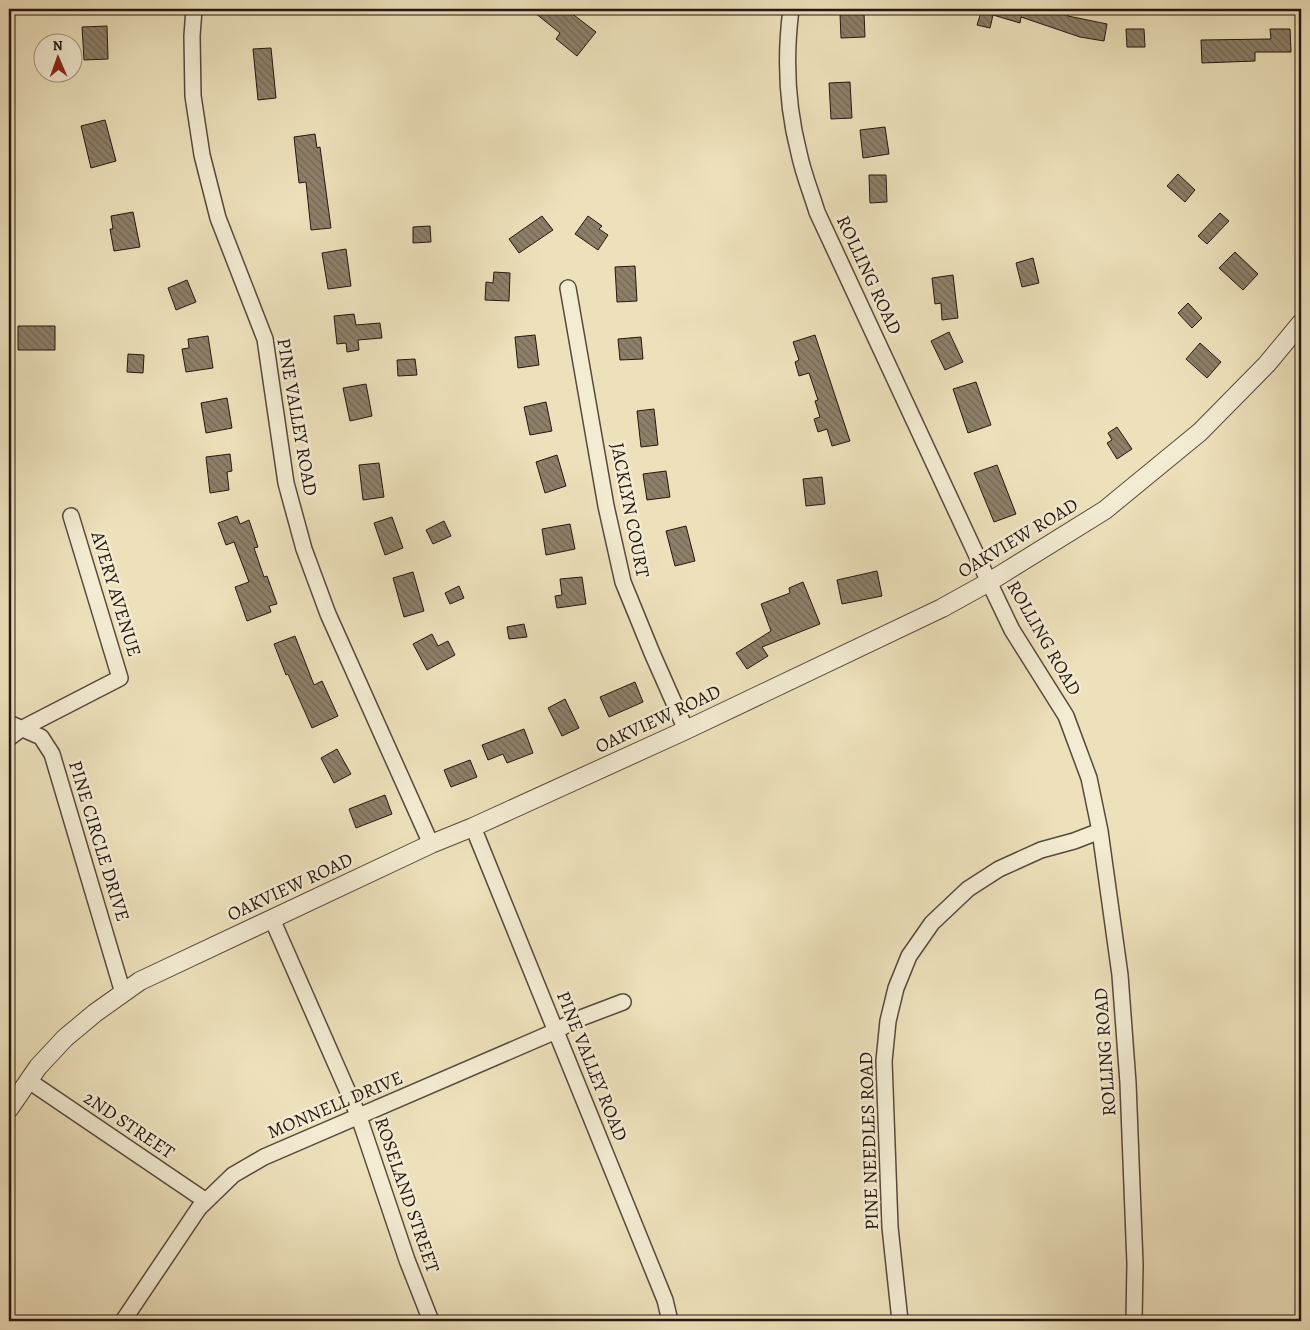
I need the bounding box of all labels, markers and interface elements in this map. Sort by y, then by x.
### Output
north arrow [32,32,82,82]
text: N [52,36,63,55]
street label: ROLLING ROAD [830,211,908,339]
street label: PINE VALLEY ROAD [270,336,324,498]
street label: JACKLYN COURT [604,440,656,580]
street label: OAKVIEW ROAD [953,492,1083,584]
street label: AVERY AVENUE [84,527,147,660]
street label: ROLLING ROAD [1001,576,1087,700]
street label: OAKVIEW ROAD [591,678,725,760]
street label: PINE CIRCLE DRIVE [62,757,136,925]
street label: OAKVIEW ROAD [223,846,357,928]
street label: PINE VALLEY ROAD [550,987,634,1145]
street label: ROLLING ROAD [1088,987,1122,1117]
street label: PINE NEEDLES ROAD [853,1051,885,1231]
street label: MONNELL DRIVE [263,1065,407,1145]
street label: 2ND STREET [78,1085,180,1165]
street label: ROSELAND STREET [368,1114,446,1277]

